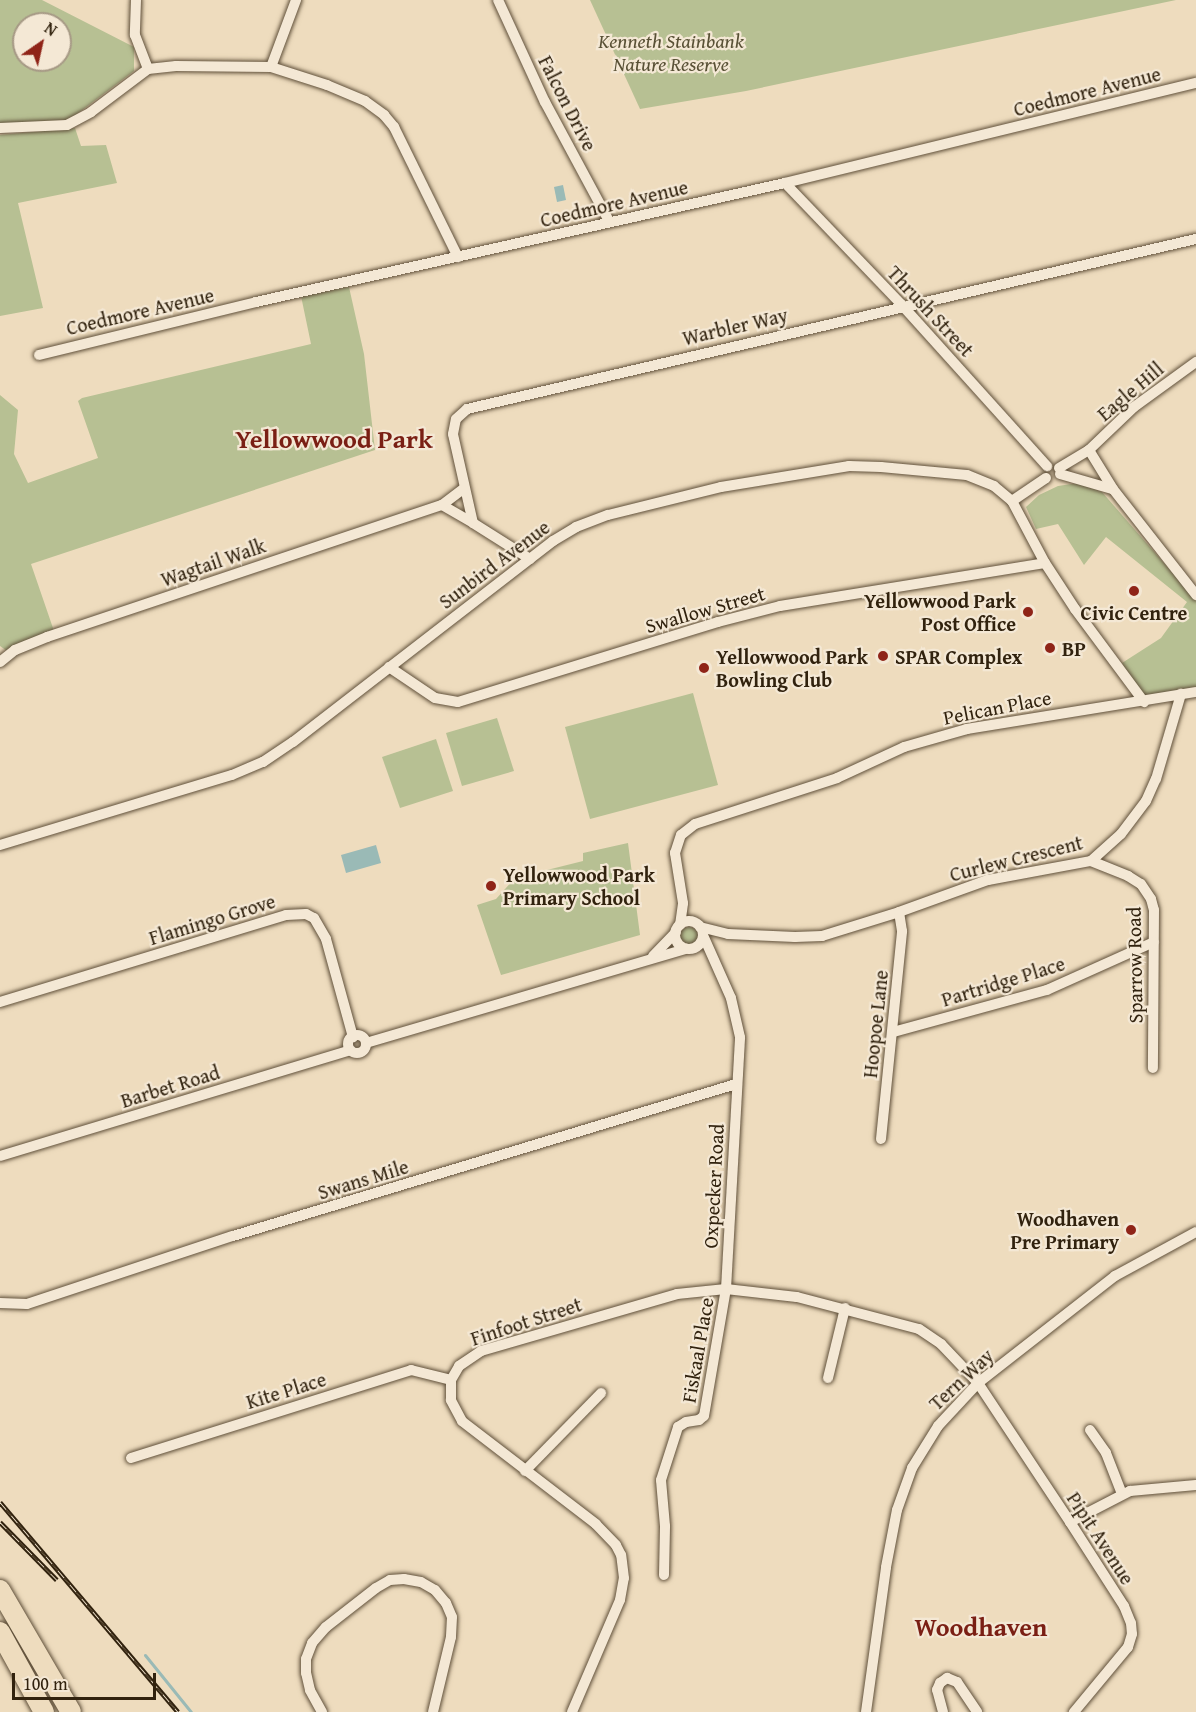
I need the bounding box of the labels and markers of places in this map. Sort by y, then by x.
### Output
marker: Civic Centre [1127,584,1141,598]
place label: Yellowwood Park Post Office [864,588,1016,635]
place label: Civic Centre [1081,600,1187,624]
marker: Yellowwood Park Post Office [1021,605,1035,619]
place label: BP [1062,636,1086,660]
marker: BP [1043,641,1057,655]
place label: Yellowwood Park Bowling Club [716,644,868,691]
place label: SPAR Complex [895,644,1022,668]
marker: SPAR Complex [876,649,890,663]
marker: Yellowwood Park Bowling Club [697,661,711,675]
place label: Yellowwood Park Primary School [503,862,655,909]
marker: Yellowwood Park Primary School [484,879,498,893]
place label: Woodhaven Pre Primary [1010,1206,1119,1253]
marker: Woodhaven Pre Primary [1124,1223,1138,1237]

